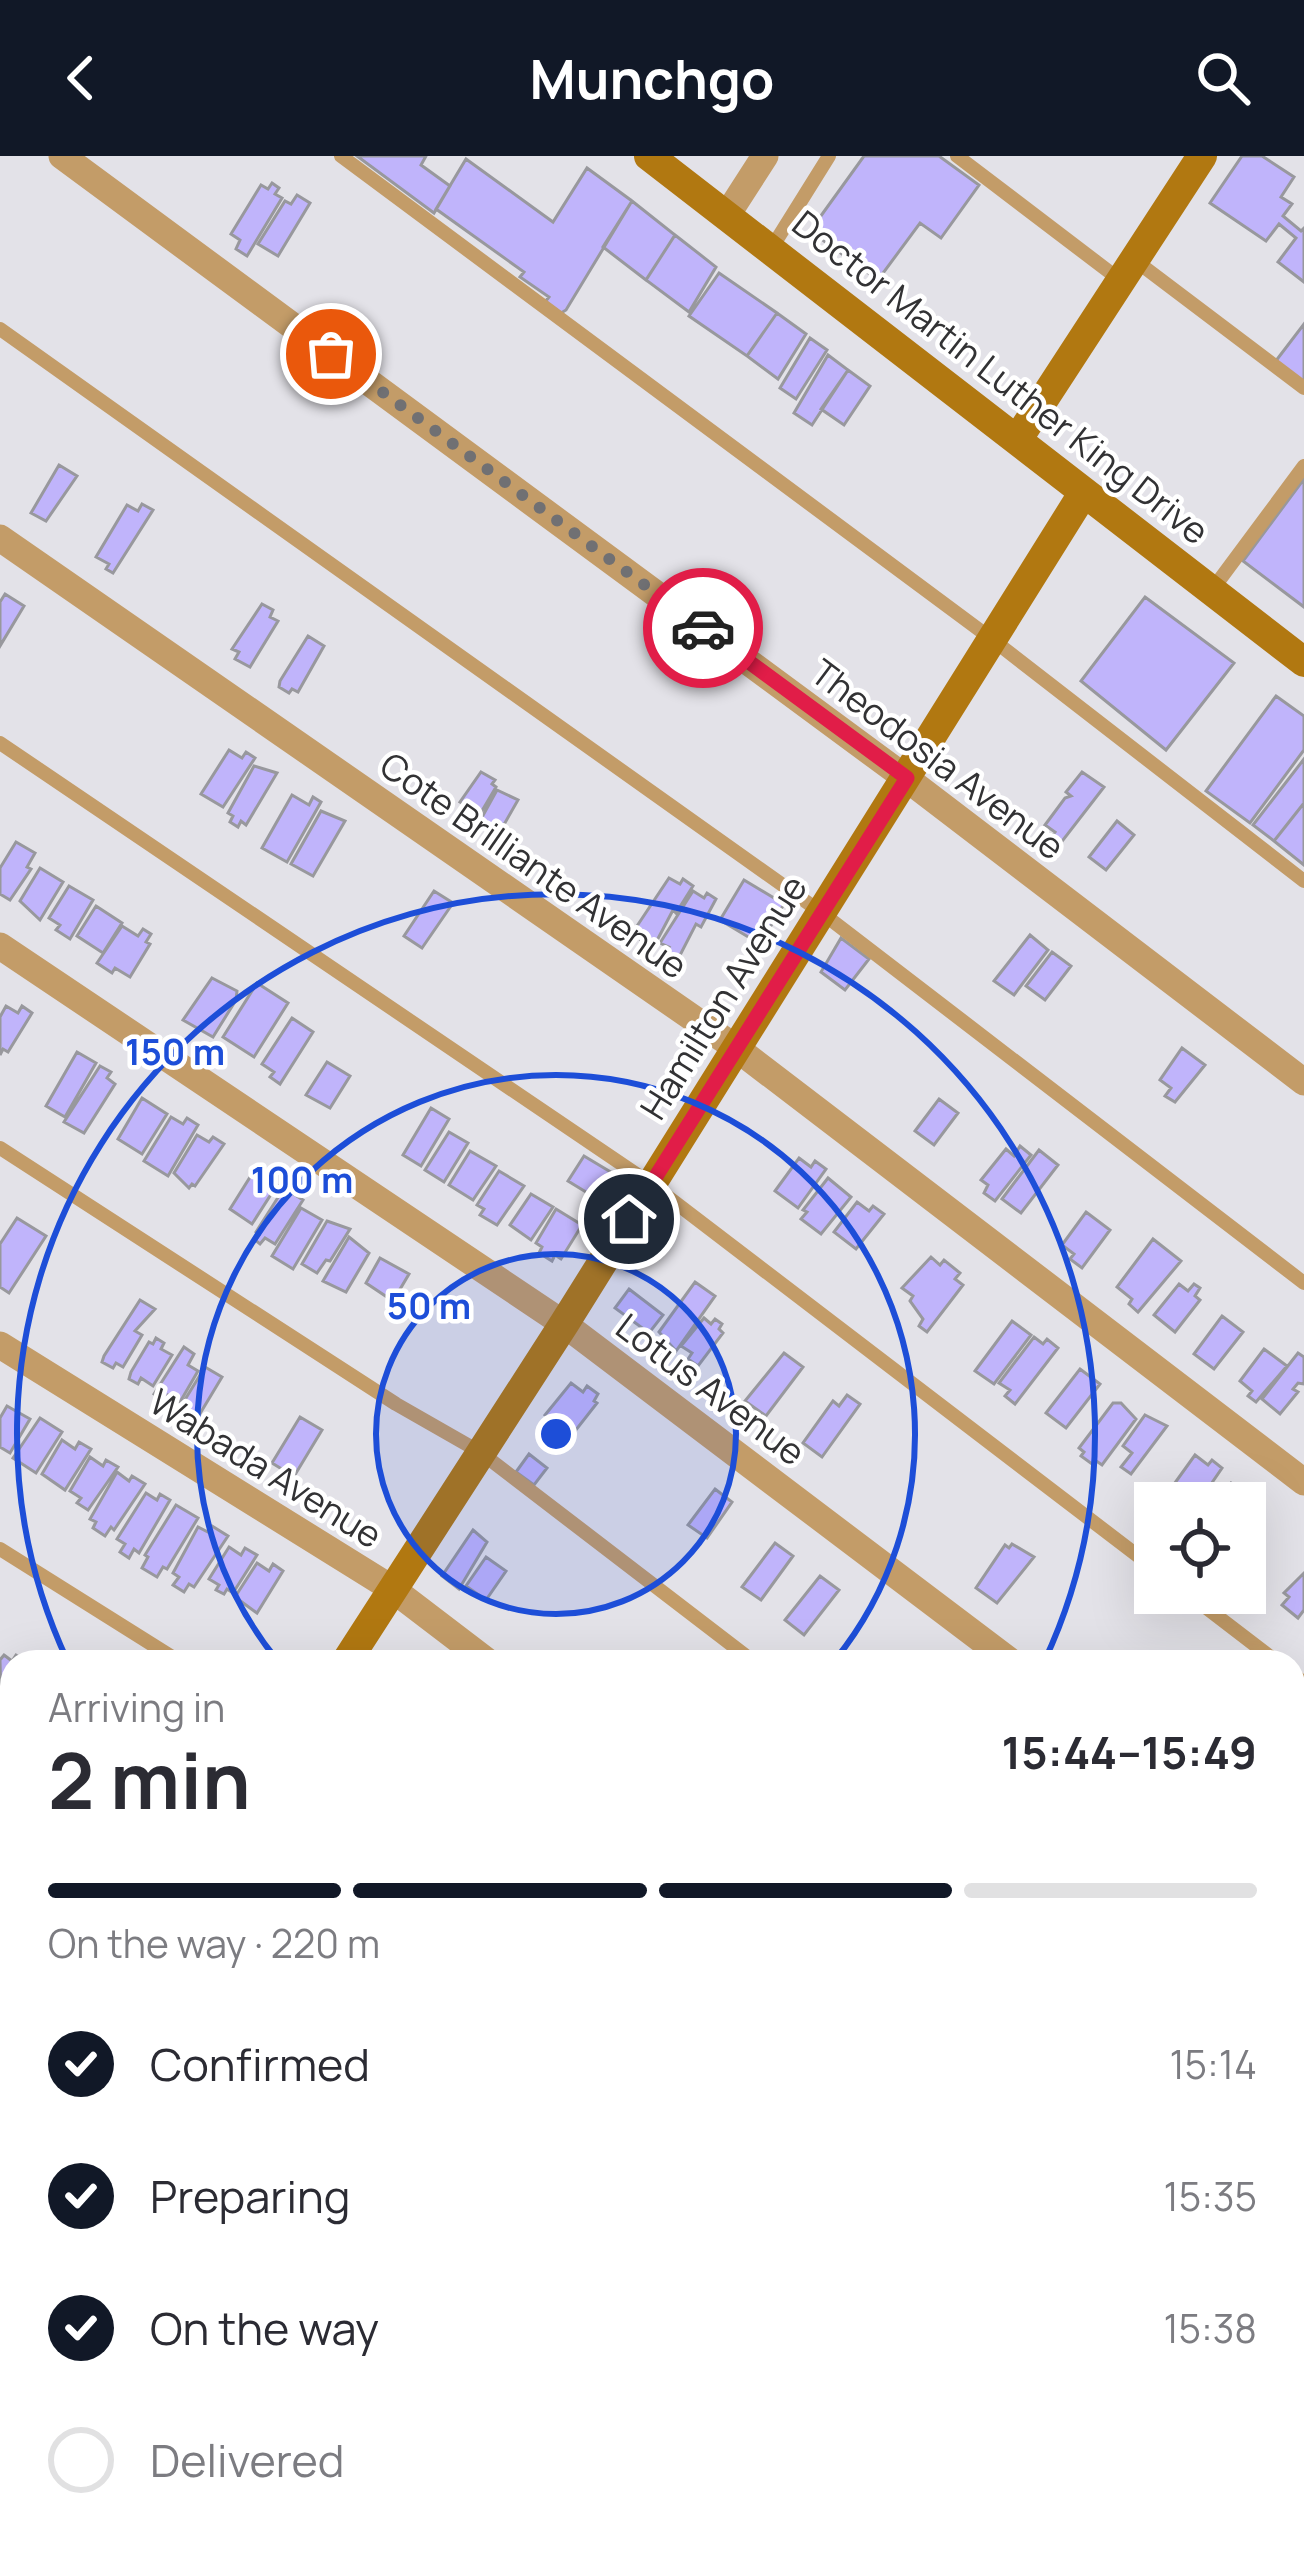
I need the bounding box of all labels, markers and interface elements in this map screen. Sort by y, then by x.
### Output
text: Munchgo [530,41,774,115]
icon: back [48,45,114,111]
icon: search [1190,45,1256,111]
street label: Doctor Martin Luther King Drive [783,199,1219,555]
pin [280,303,382,405]
icon: bag [298,321,364,387]
courier [643,568,763,688]
icon: car [670,595,736,661]
street label: Theodosia Avenue [801,648,1075,870]
street label: Cote Brilliante Avenue [371,740,697,990]
street label: Hamilton Avenue [628,866,818,1128]
text: 150 m [125,1027,225,1076]
text: 100 m [251,1155,353,1204]
pin [578,1168,680,1270]
icon: home [596,1186,662,1252]
text: 50 m [387,1281,471,1330]
street label: Lotus Avenue [606,1302,816,1476]
street label: Wabada Avenue [141,1377,391,1559]
centre of rings [535,1413,577,1455]
map controls [1134,1482,1266,1614]
button: locate [1134,1482,1266,1614]
text: Arriving in [48,1680,225,1734]
text: 15:44–15:49 [1002,1721,1257,1783]
text: 2 min [48,1726,251,1832]
text: On the way · 220 m [48,1916,380,1970]
icon: check [48,2031,114,2097]
text: Confirmed [150,2033,370,2095]
text: 15:14 [1169,2037,1257,2091]
icon: check [48,2163,114,2229]
text: Preparing [150,2165,350,2227]
text: 15:35 [1164,2169,1257,2223]
icon: check [48,2295,114,2361]
text: On the way [150,2297,379,2359]
text: 15:38 [1163,2301,1257,2355]
text: Delivered [150,2429,345,2491]

